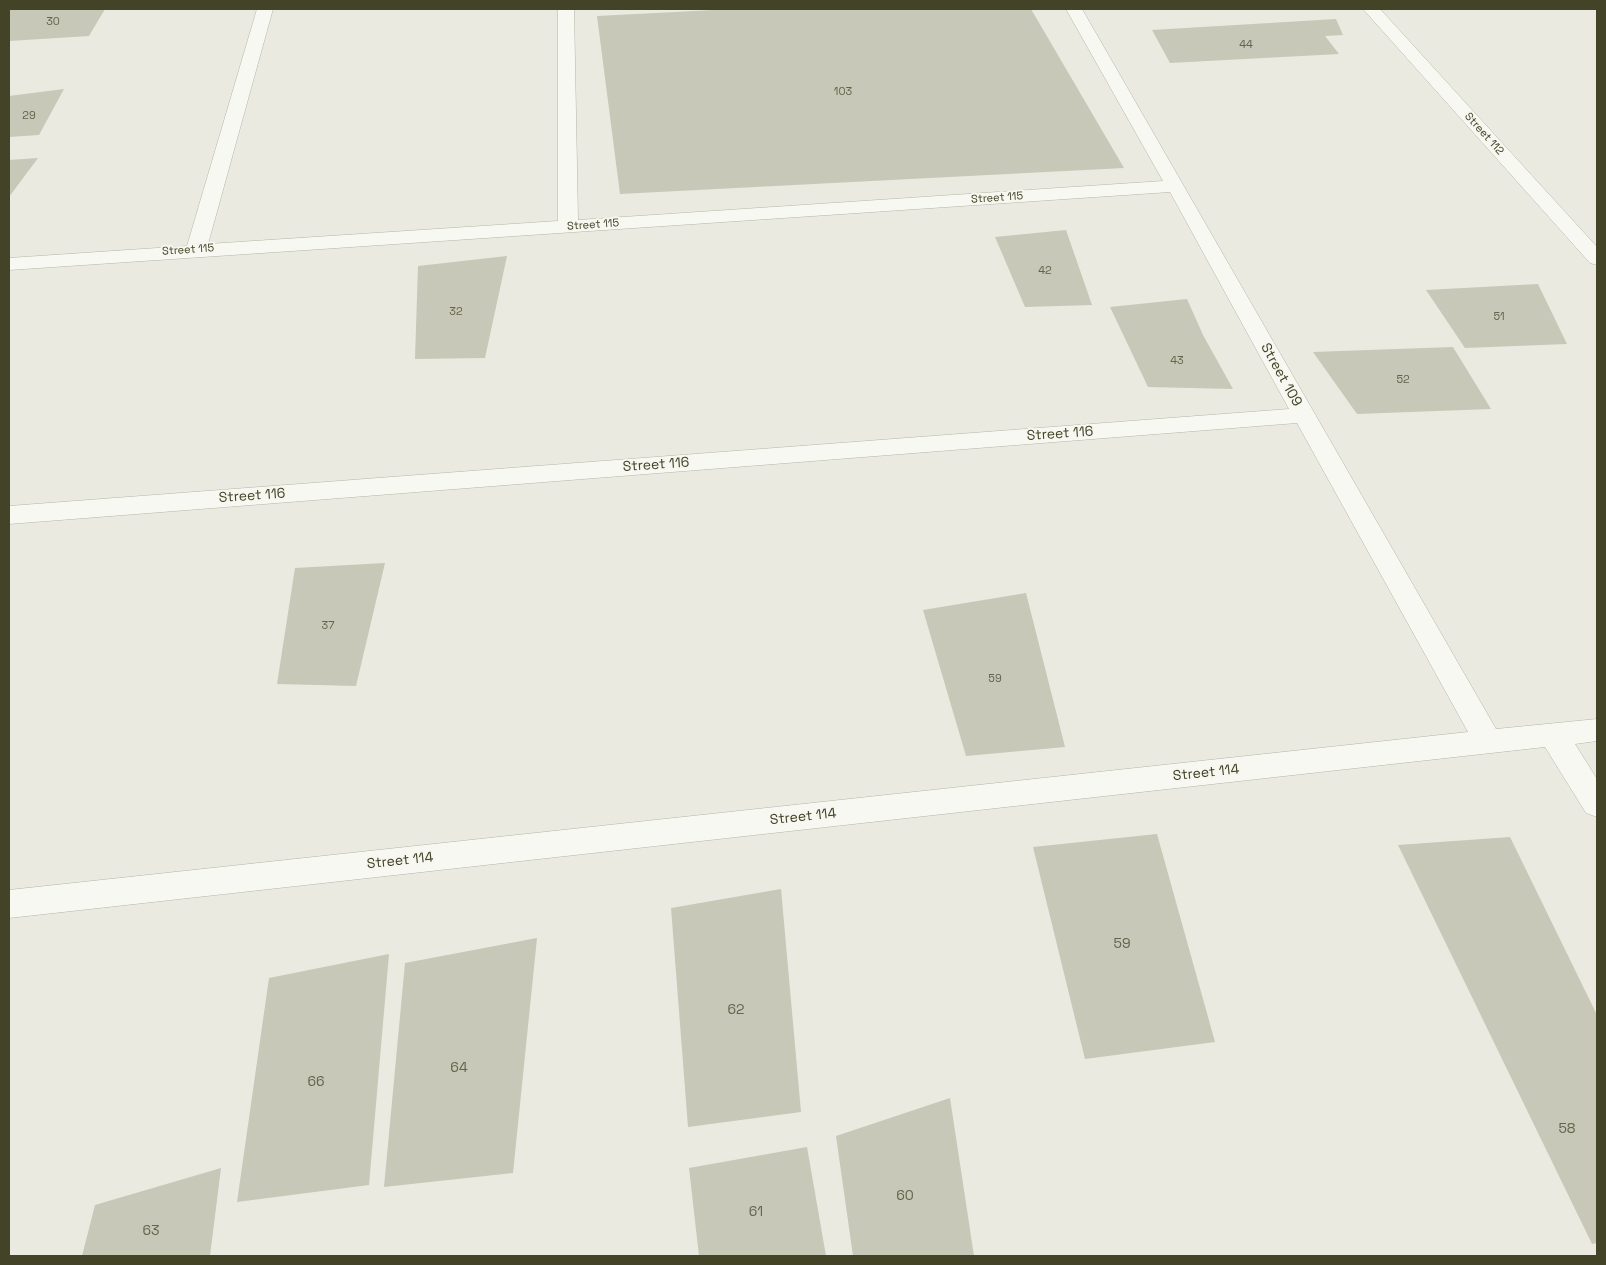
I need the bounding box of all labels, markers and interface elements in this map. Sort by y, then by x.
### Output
house number: 30 [46,15,60,29]
house number: 44 [1239,38,1253,52]
house number: 103 [834,85,852,99]
house number: 29 [22,109,36,123]
street label: Street 112 [1462,110,1506,158]
street label: Street 115 [970,190,1024,206]
street label: Street 115 [566,217,620,233]
street label: Street 115 [161,242,215,258]
house number: 42 [1038,264,1052,278]
house number: 32 [449,305,463,319]
house number: 51 [1493,310,1505,324]
street label: Street 109 [1257,340,1305,410]
house number: 43 [1170,354,1184,368]
house number: 52 [1396,373,1410,387]
street label: Street 116 [1026,423,1094,445]
street label: Street 116 [622,454,690,476]
street label: Street 116 [218,485,286,507]
house number: 37 [322,619,334,633]
house number: 59 [988,672,1002,686]
street label: Street 114 [1172,761,1240,785]
street label: Street 114 [769,805,837,829]
street label: Street 114 [366,849,434,873]
house number: 59 [1114,936,1130,952]
house number: 62 [728,1002,744,1018]
house number: 64 [450,1060,468,1076]
house number: 66 [307,1074,325,1090]
house number: 58 [1558,1121,1576,1137]
house number: 60 [896,1188,914,1204]
house number: 61 [749,1204,763,1220]
house number: 63 [142,1223,160,1239]

